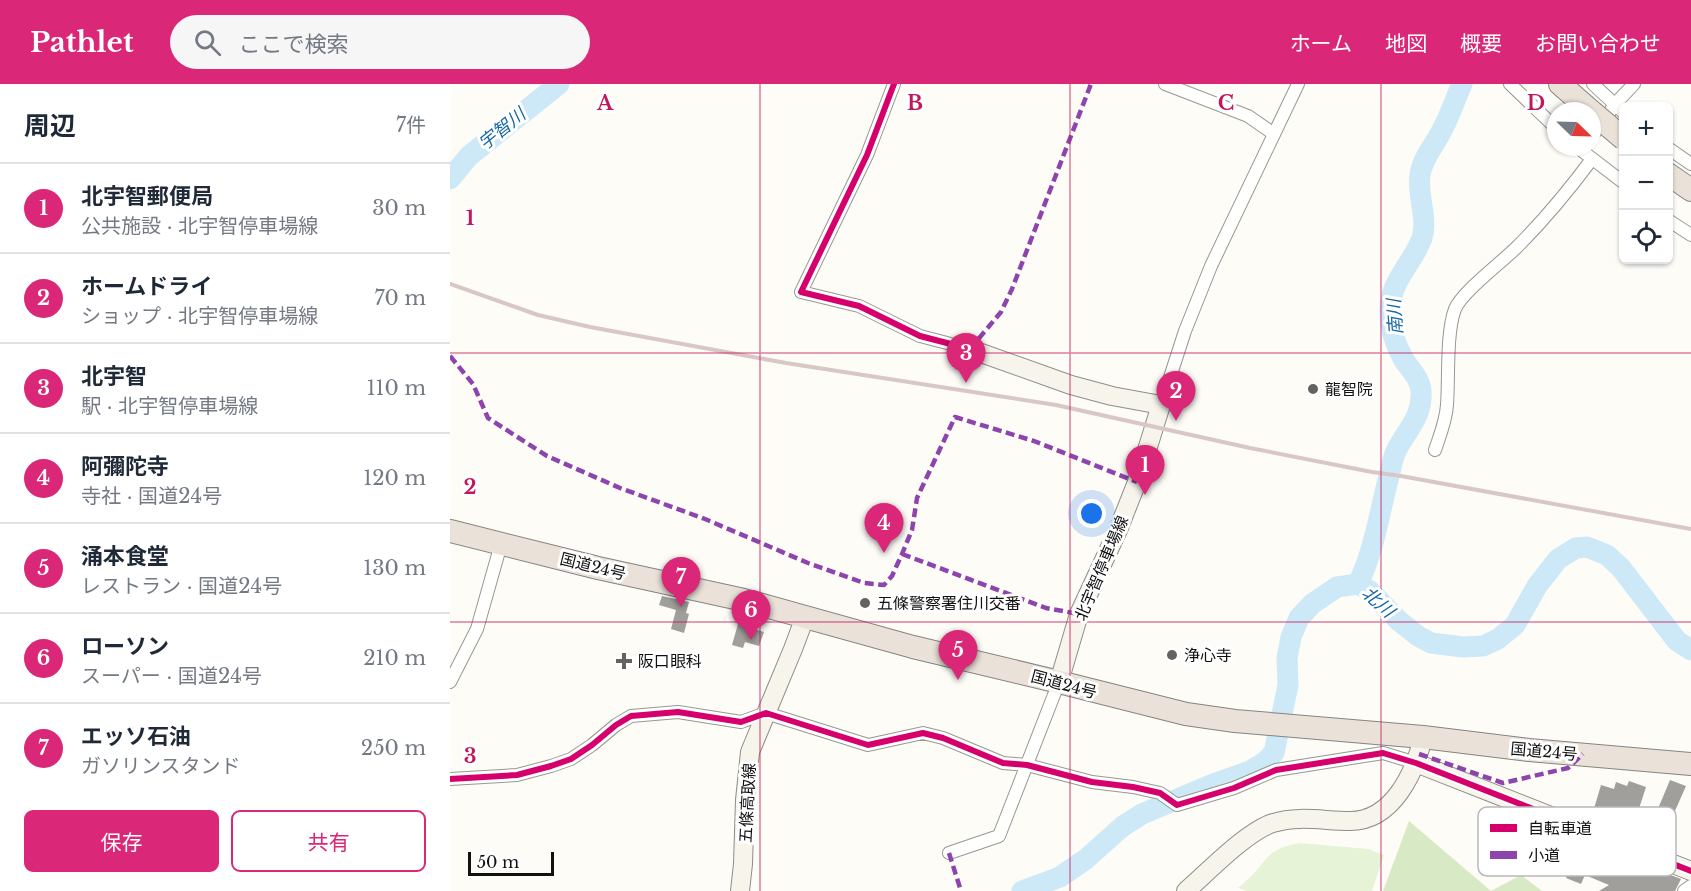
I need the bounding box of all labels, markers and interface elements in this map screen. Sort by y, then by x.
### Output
search box [170,15,590,69]
text: Pathlet [30,25,134,60]
icon: search [191,26,224,59]
text: ここで検索 [239,31,349,58]
text: ホーム [1290,31,1352,57]
text: 地図 [1385,31,1427,57]
text: 概要 [1460,31,1502,57]
text: お問い合わせ [1535,31,1661,57]
text: A [596,91,614,115]
text: B [907,91,923,115]
text: C [1218,91,1234,115]
text: D [1527,91,1545,115]
water label: 宇智川 [474,102,531,155]
north arrow [1547,102,1601,156]
map controls [1619,102,1673,264]
button: + [1619,102,1673,156]
text: 周辺 [24,110,76,142]
text: 7件 [396,113,426,137]
button: − [1619,156,1673,210]
text: 北宇智郵便局 [81,183,213,210]
text: 1 [39,196,48,220]
text: 30 m [372,196,426,220]
text: 1 [466,206,475,230]
button: locate [1619,210,1673,264]
text: 公共施設 · 北宇智停車場線 [81,214,318,238]
text: ホームドライ [81,273,212,300]
text: 2 [37,286,50,310]
text: 70 m [374,286,426,310]
water label: 南川 [1383,296,1407,336]
text: ショップ · 北宇智停車場線 [81,304,318,328]
pin: 3 [946,334,986,383]
text: 北宇智 [81,363,147,390]
pin: 2 [1156,372,1196,421]
text: 3 [37,376,50,400]
text: 110 m [367,376,426,400]
place label: 龍智院 [1325,379,1373,399]
marker: 龍智院 [1306,382,1320,396]
text: 駅 · 北宇智停車場線 [81,394,258,418]
pin: 1 [1126,446,1164,495]
text: 阿彌陀寺 [81,453,169,480]
text: 4 [37,466,50,490]
text: 120 m [363,466,426,490]
text: 2 [463,475,477,499]
text: 寺社 · 国道24号 [81,484,222,508]
your location [1077,499,1106,528]
pin: 4 [864,504,904,553]
street label: 北宇智停車場線 [1070,513,1132,623]
text: 涌本食堂 [81,543,169,570]
street label: 国道24号 [558,548,628,584]
text: 5 [38,556,49,580]
text: 130 m [363,556,426,580]
pin: 7 [662,558,700,607]
text: レストラン · 国道24号 [81,574,282,598]
water label: 北川 [1357,582,1400,624]
pin: 6 [732,590,770,640]
place label: 五條警察署住川交番 [877,593,1021,613]
marker: 五條警察署住川交番 [858,596,872,610]
pin: 5 [938,630,978,680]
text: ローソン [81,633,169,660]
place label: 浄心寺 [1184,645,1232,665]
text: 6 [37,646,50,670]
text: 210 m [363,646,426,670]
marker: 浄心寺 [1165,648,1179,662]
place label: 阪口眼科 [638,651,702,671]
marker: 阪口眼科 [615,652,633,670]
text: スーパー · 国道24号 [81,664,262,688]
street label: 国道24号 [1029,666,1099,702]
text: エッソ石油 [81,723,191,750]
text: 7 [38,736,49,760]
text: 250 m [361,736,426,760]
street label: 国道24号 [1510,738,1578,764]
text: 3 [464,744,476,768]
text: ガソリンスタンド [81,754,241,778]
street label: 五條高取線 [735,763,759,843]
legend [1478,807,1676,876]
button: 保存 [24,810,219,872]
button: 共有 [231,810,426,872]
text: 自転車道 [1528,818,1592,838]
text: 小道 [1528,845,1560,865]
scale bar [468,849,554,876]
text: 50 m [477,852,519,872]

